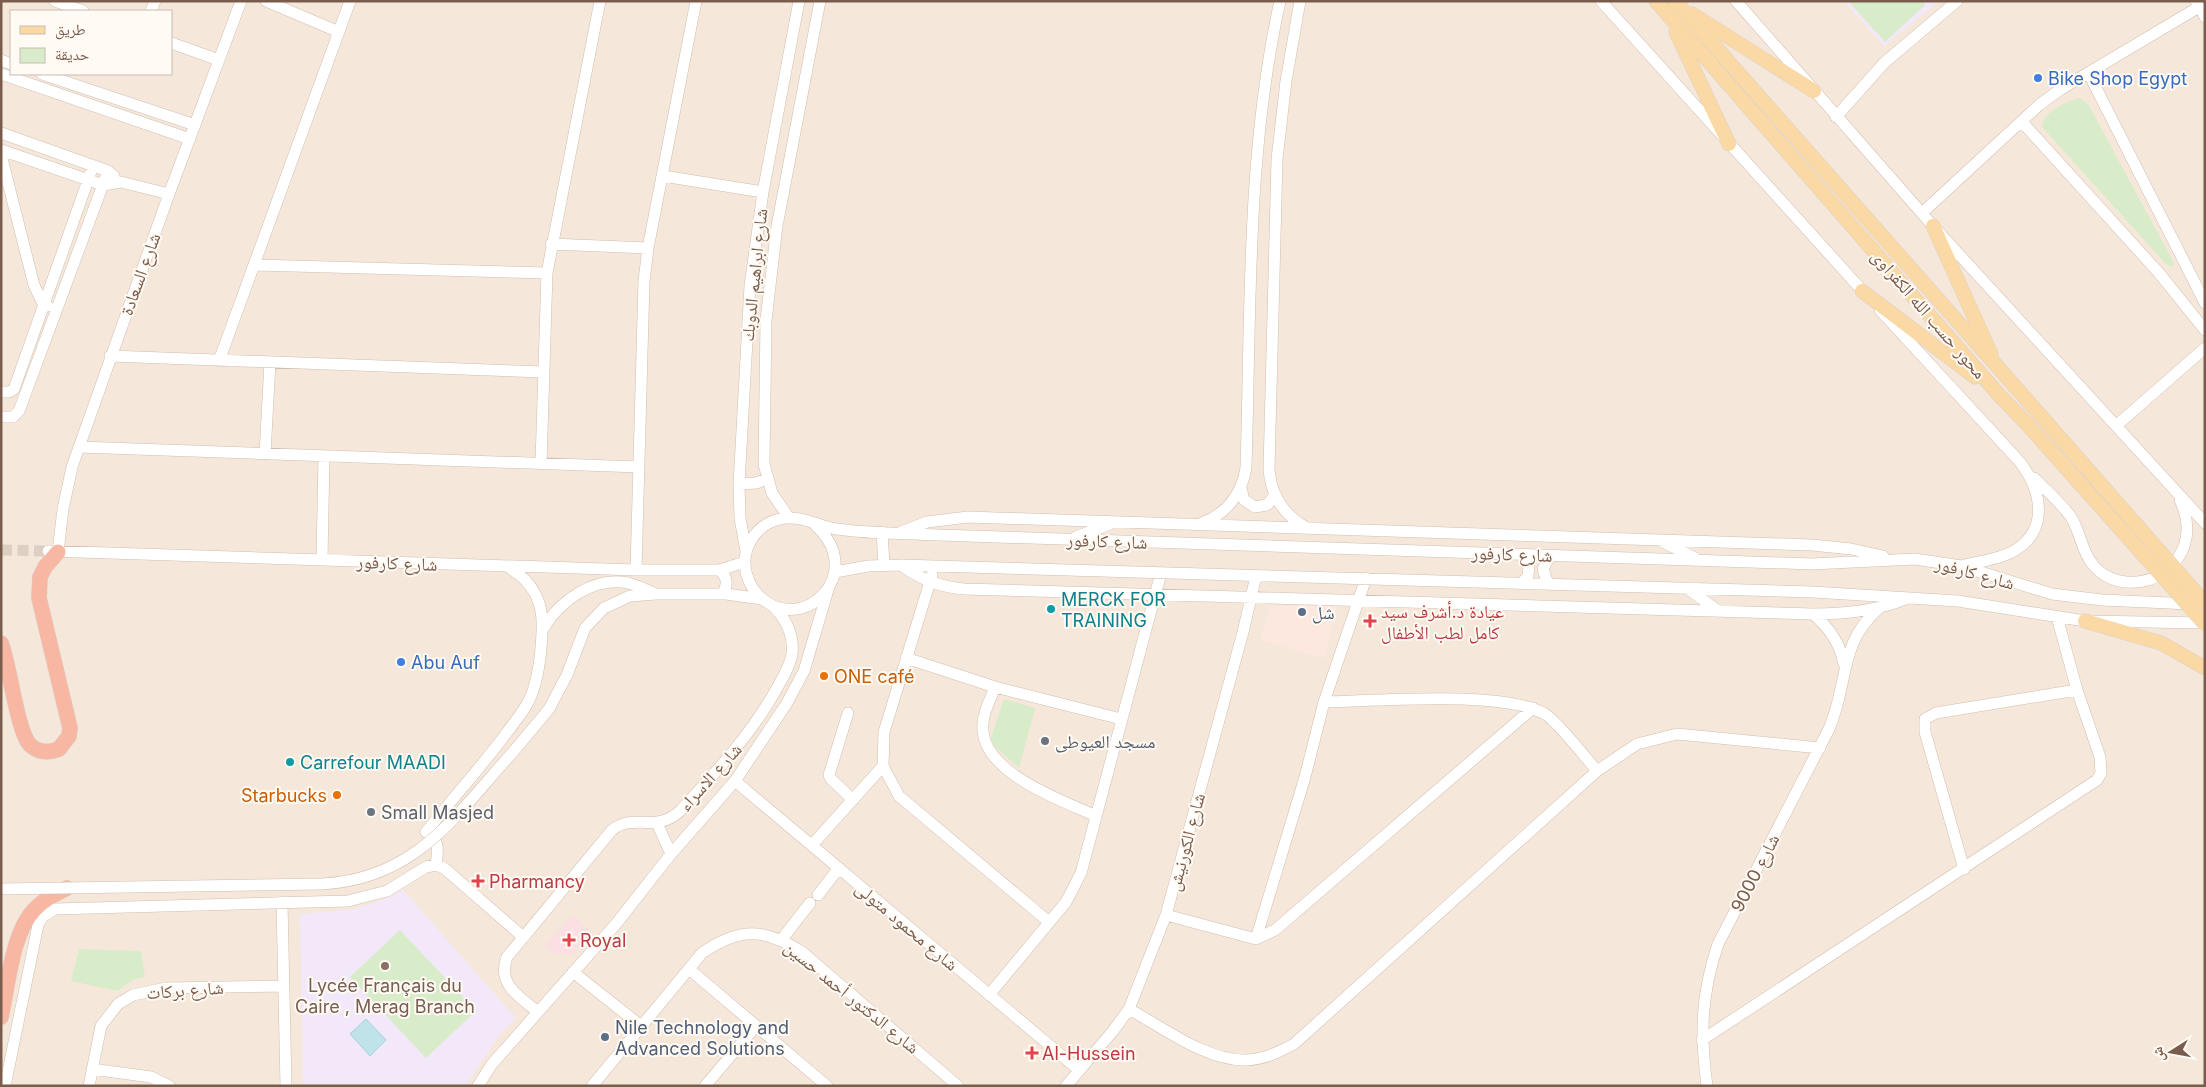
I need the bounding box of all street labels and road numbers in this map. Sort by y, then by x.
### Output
street label: شارع ابراهيم الدوبك [737,208,773,343]
street label: شارع السعادة [115,230,166,318]
street label: محور حسب الله الكفراوى [1867,245,1991,383]
street label: شارع كارفور [1065,529,1148,554]
street label: شارع كارفور [1470,542,1553,567]
street label: شارع كارفور [355,551,438,576]
street label: شارع كارفور [1932,552,2017,595]
street label: شارع الاسراء [674,739,747,816]
street label: شارع الكورنيش [1163,791,1210,894]
street label: شارع 9000 [1726,831,1784,916]
street label: شارع محمود متولى [851,877,962,976]
street label: شارع الدكتور أحمد حسين [780,936,924,1059]
street label: شارع بركات [146,977,224,1004]

